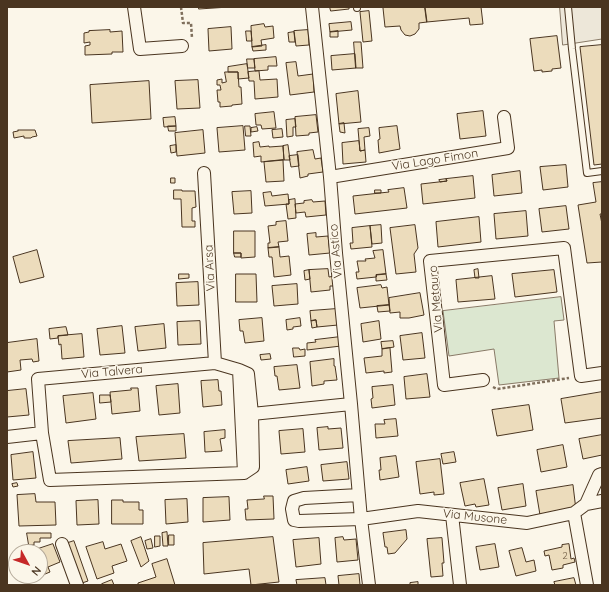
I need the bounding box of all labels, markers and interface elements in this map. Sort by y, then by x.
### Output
street label: Via Lago Fimon [391,146,479,174]
street label: Via Astico [326,223,346,279]
street label: Via Arsa [202,244,218,292]
street label: Via Metauro [426,265,446,333]
street label: Via Talvera [81,362,143,382]
street label: Via Musone [442,506,508,528]
north arrow [8,544,48,584]
house number: 2 [562,550,568,562]
text: N [28,563,44,579]

